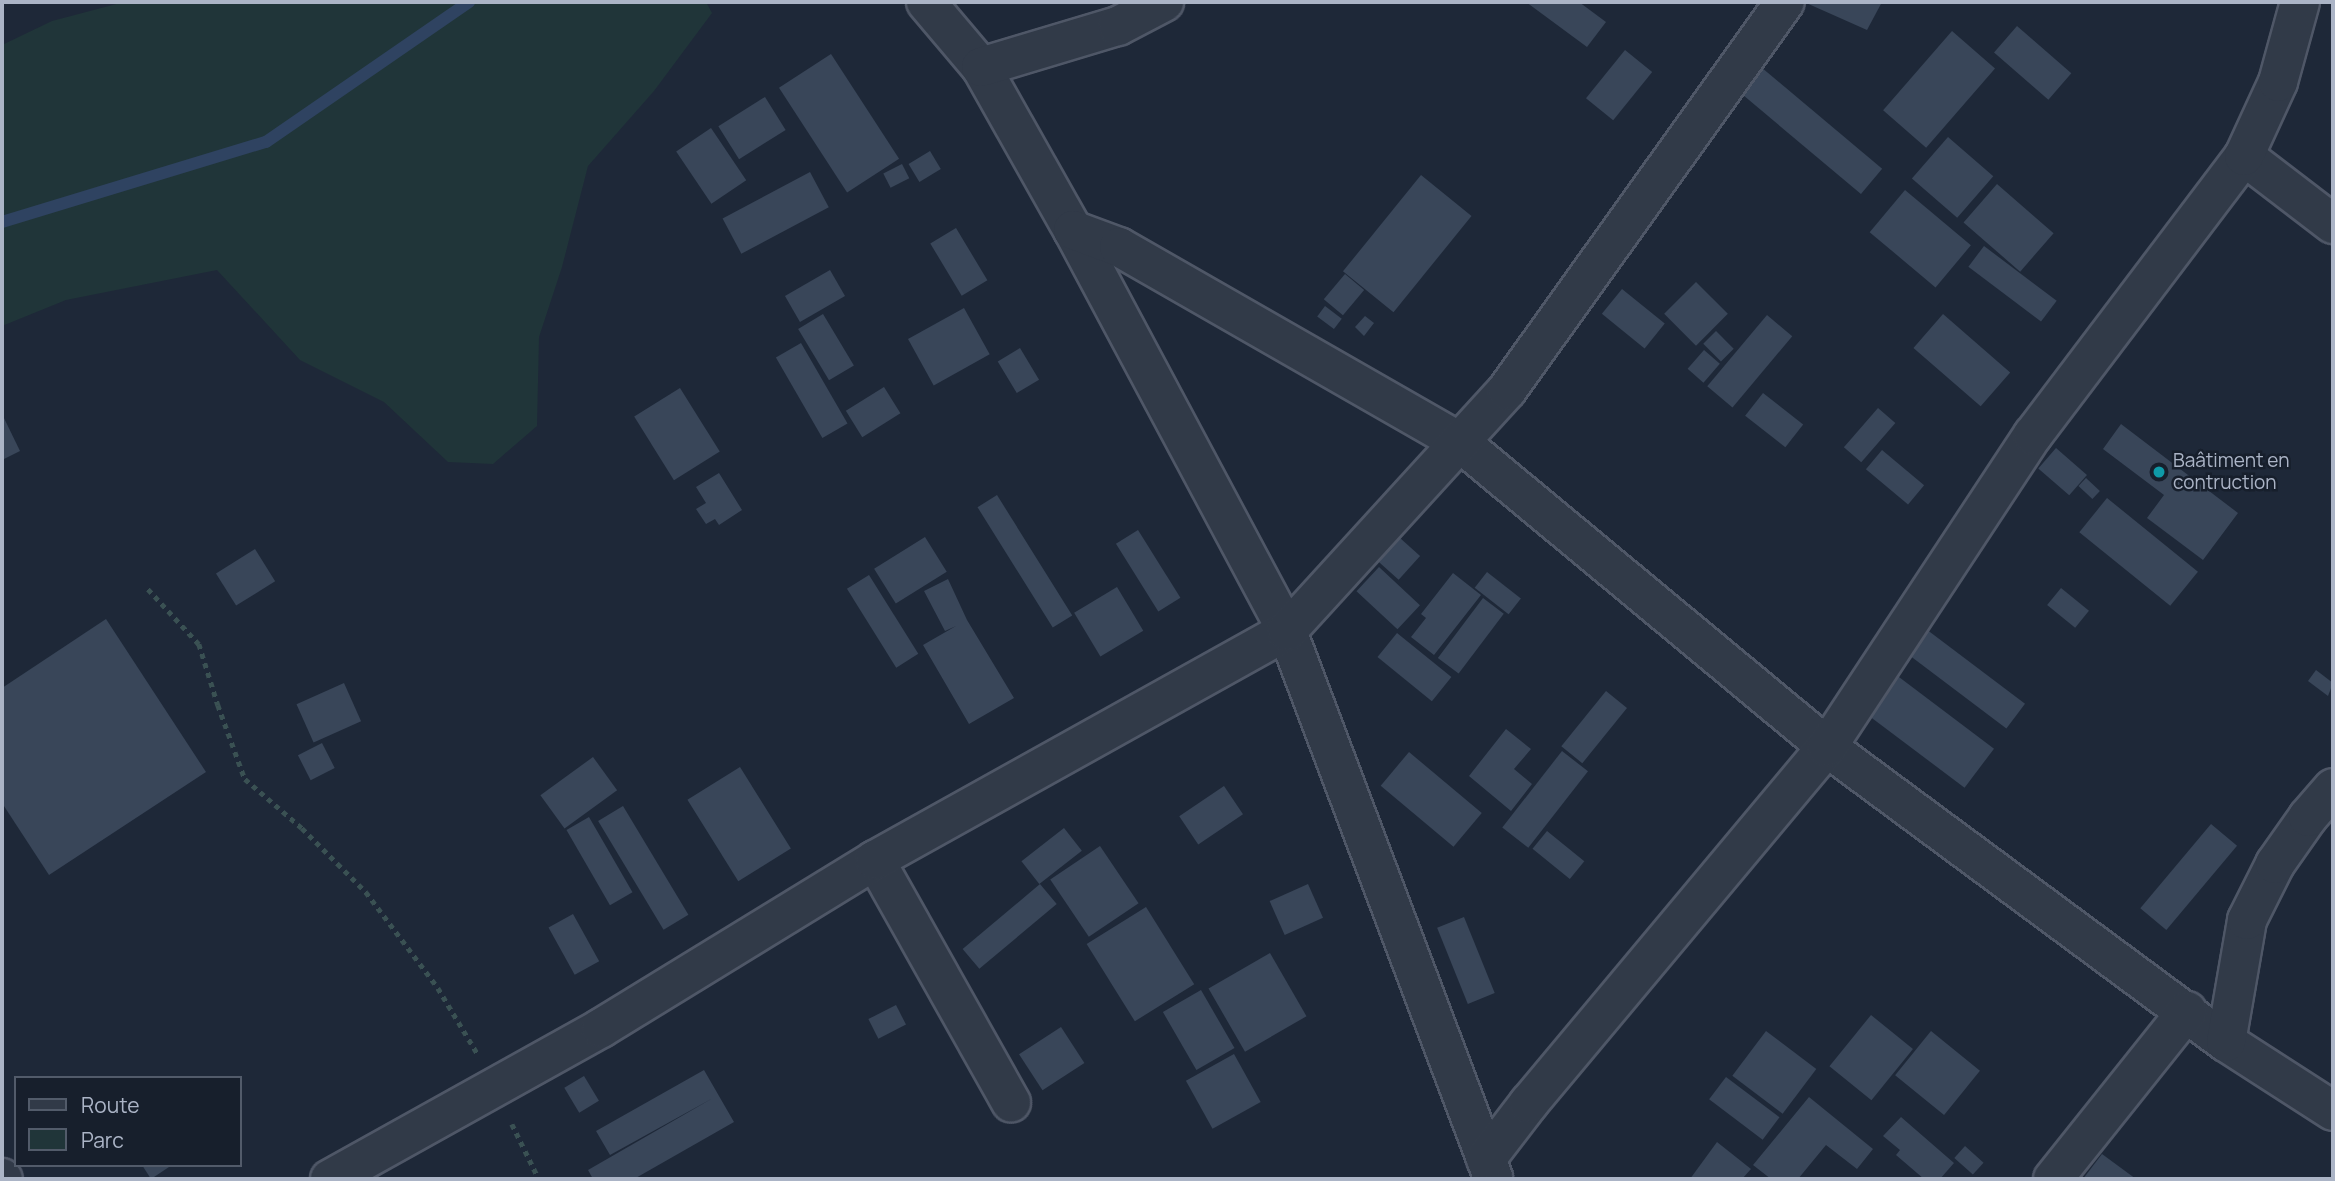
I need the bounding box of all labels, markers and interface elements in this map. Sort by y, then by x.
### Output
place label: Baâtiment en contruction [2173,450,2289,494]
marker: Baâtiment en contruction [2151,464,2167,480]
legend [14,1076,242,1167]
text: Route [81,1091,139,1119]
text: Parc [81,1126,124,1154]

